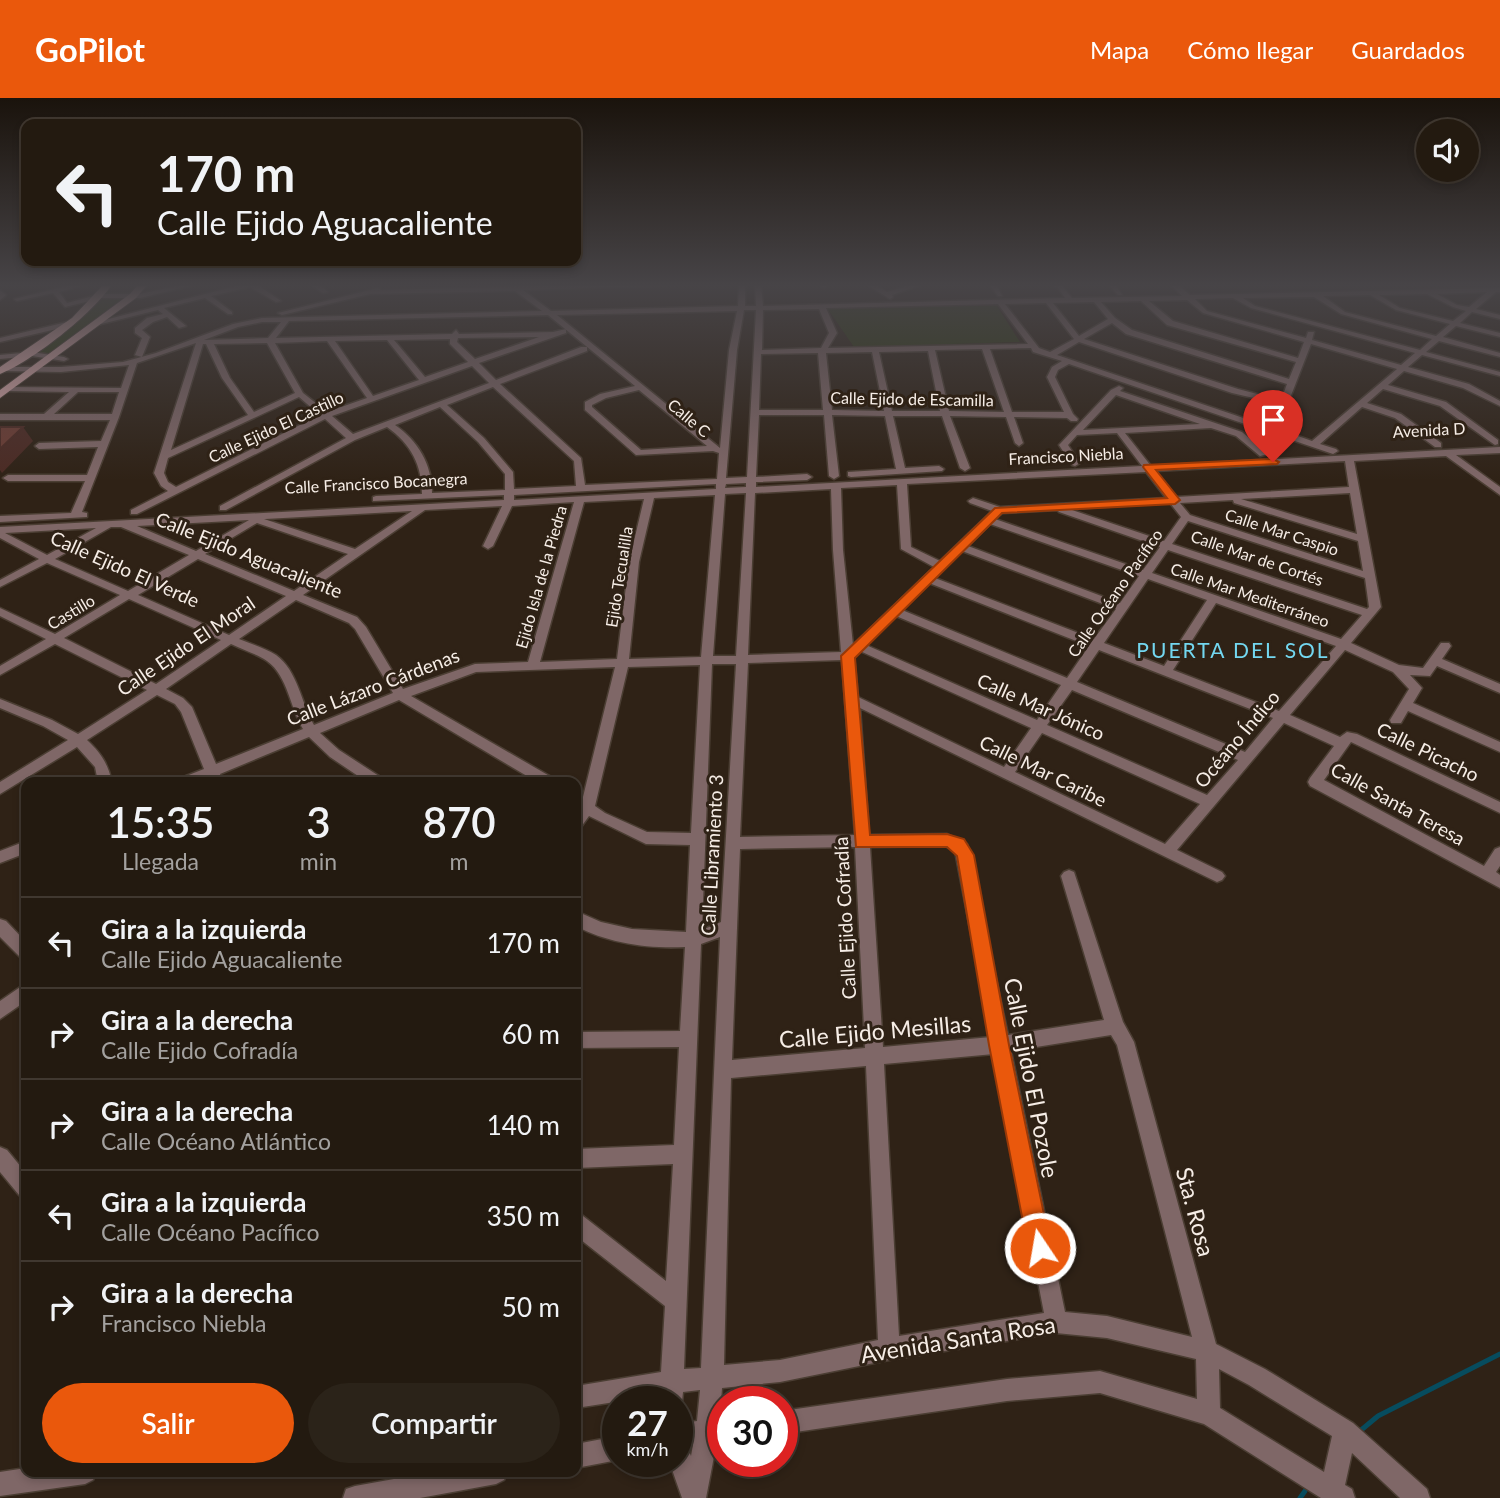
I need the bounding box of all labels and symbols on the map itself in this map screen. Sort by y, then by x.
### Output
street label: Calle Ejido El Castillo [205,387,346,466]
street label: Calle Ejido de Escamilla [830,388,994,409]
pin [1243,390,1303,462]
street label: Calle C [664,394,715,441]
street label: Avenida D [1392,418,1466,441]
street label: Francisco Niebla [1008,443,1124,468]
street label: Calle Francisco Bocanegra [284,468,468,497]
street label: Ejido Isla de la Piedra [511,503,570,651]
street label: Calle Mar Caspio [1223,504,1341,559]
street label: Calle Ejido Aguacaliente [152,507,346,603]
street label: Calle Ejido El Verde [47,525,203,612]
street label: Ejido Tecualilla [601,525,636,629]
street label: Calle Océano Pacífico [1063,525,1166,660]
street label: Calle Mar de Cortés [1188,526,1326,589]
street label: Calle Mar Mediterráneo [1168,558,1332,631]
street label: Castillo [44,590,98,633]
street label: Calle Ejido El Moral [112,591,259,700]
district label: PUERTA DEL SOL [1136,637,1330,662]
street label: Calle Lázaro Cárdenas [283,643,462,730]
street label: Calle Mar Jónico [974,668,1108,745]
street label: Océano Índico [1189,685,1284,792]
street label: Calle Picacho [1373,717,1483,786]
street label: Calle Mar Caribe [976,730,1110,811]
street label: Calle Santa Teresa [1327,757,1469,850]
street label: Calle Libramiento 3 [696,774,727,936]
street label: Calle Ejido Cofradía [829,836,860,1000]
street label: Calle Ejido El Pozole [999,975,1065,1180]
street label: Calle Ejido Mesillas [778,1009,972,1053]
street label: Sta. Rosa [1171,1164,1221,1259]
position arrow [1003,1211,1077,1285]
street label: Avenida Santa Rosa [858,1310,1057,1368]
speed limit sign: 30 [707,1386,798,1477]

